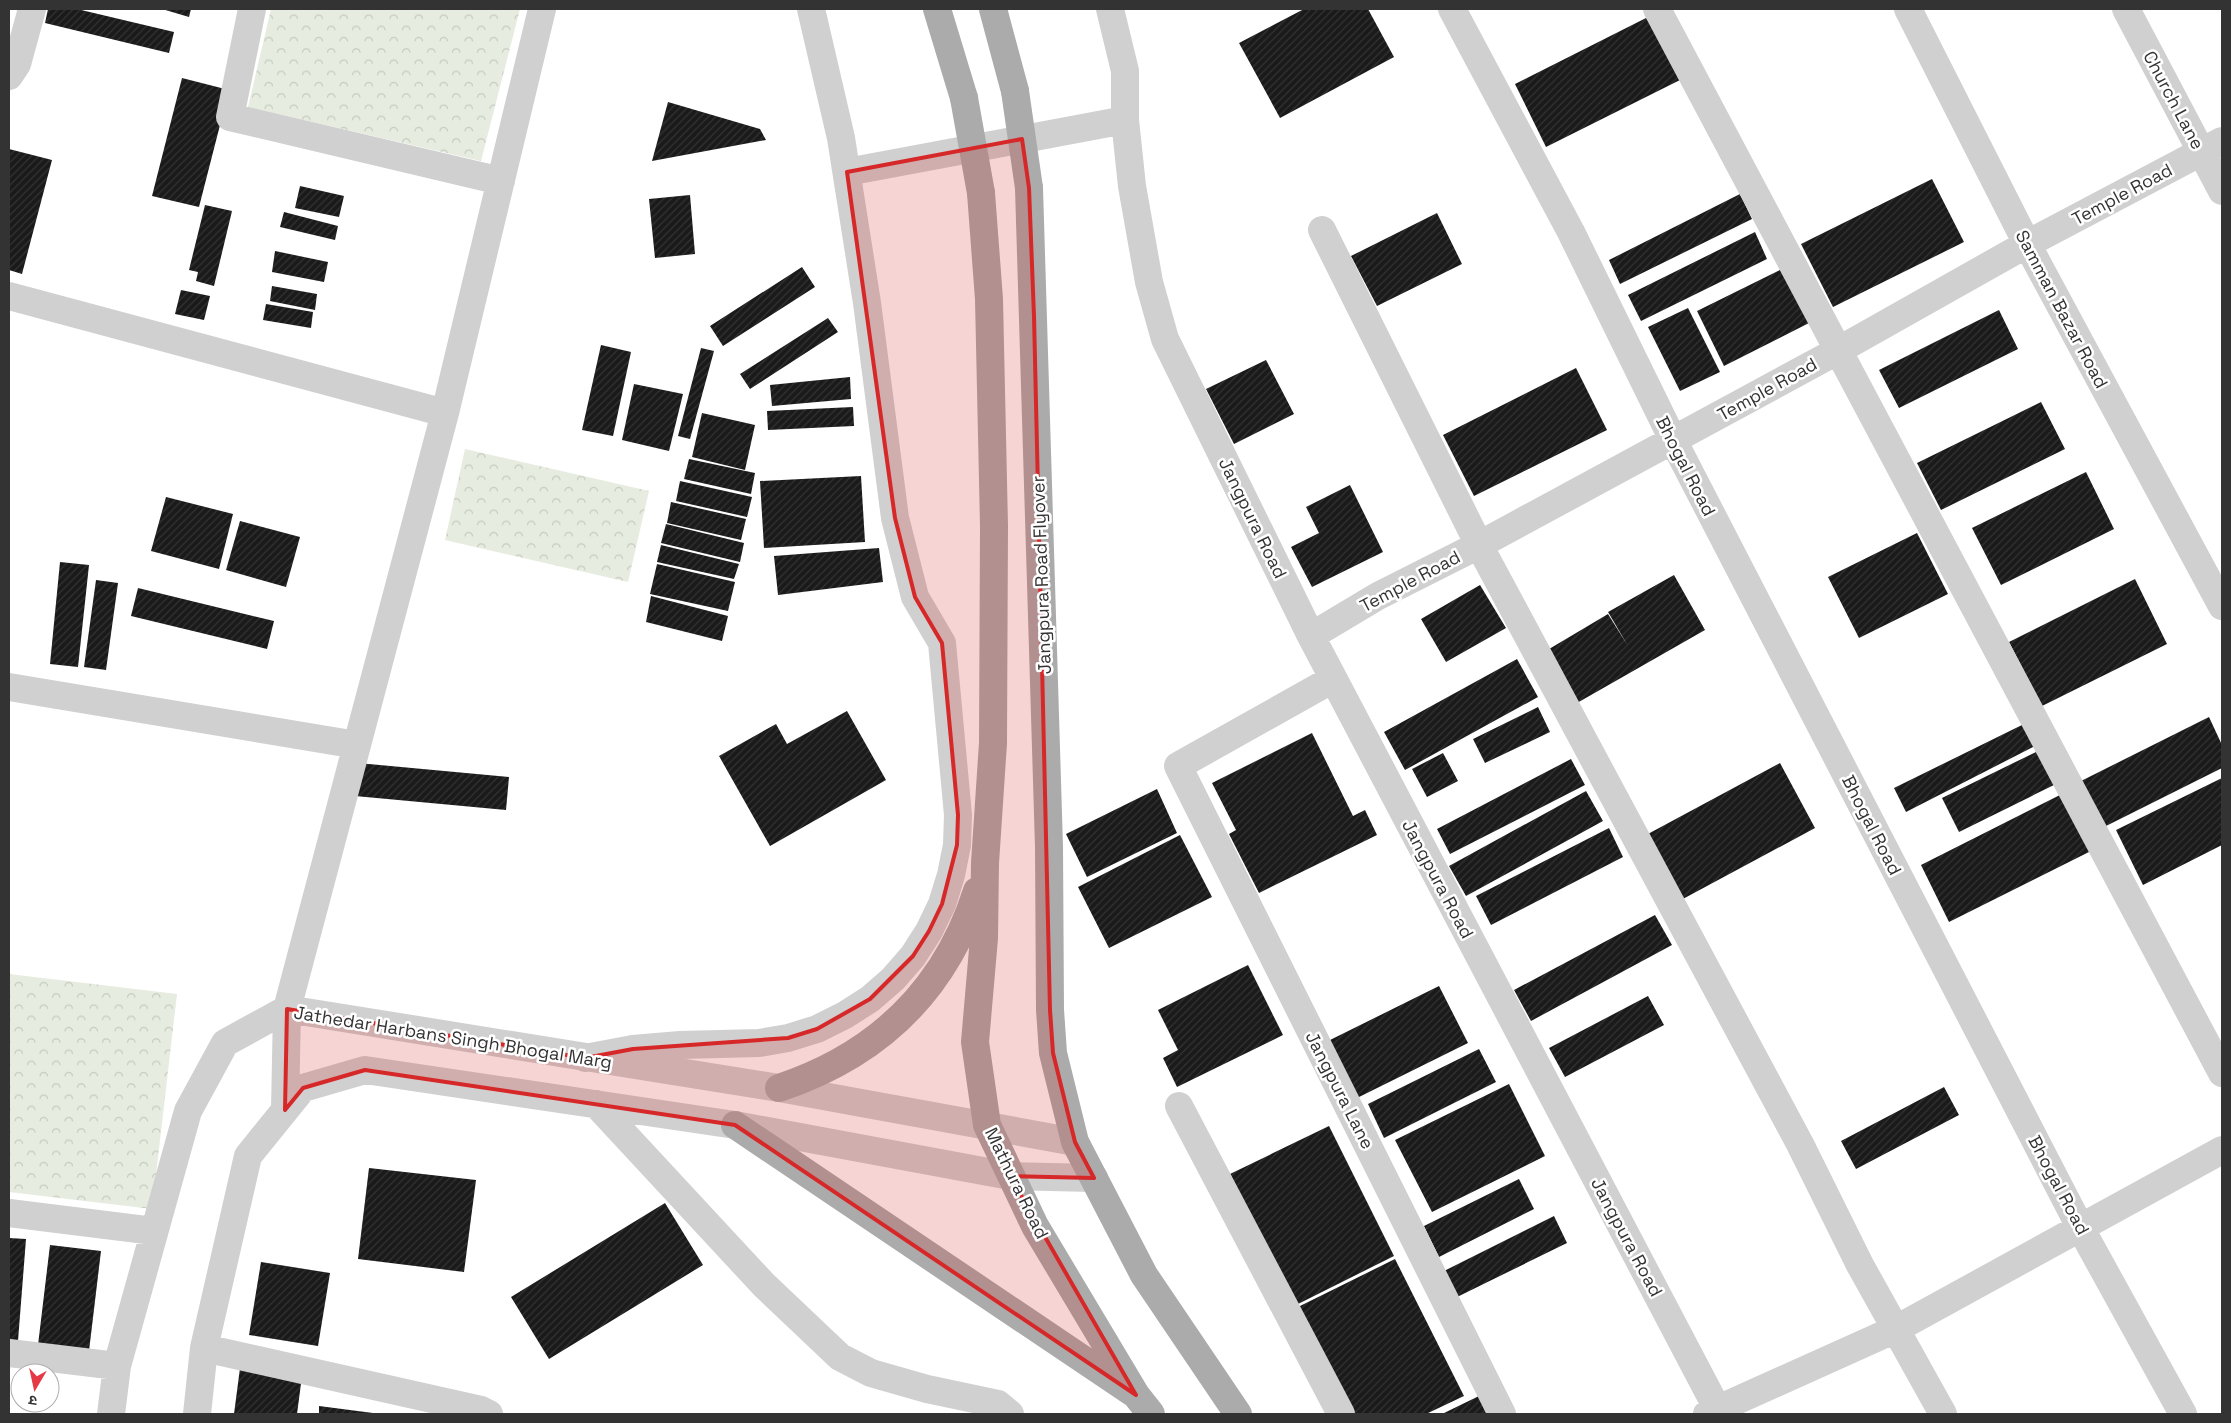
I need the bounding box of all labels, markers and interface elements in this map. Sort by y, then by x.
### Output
street label: Church Lane [2138,47,2210,153]
street label: Temple Road [2068,158,2176,230]
street label: Samman Bazar Road [2011,226,2113,392]
street label: Temple Road [1713,352,1821,426]
street label: Bhogal Road [1651,412,1721,520]
street label: Jangpura Road [1214,454,1292,582]
street label: Jangpura Road Flyover [1026,475,1056,675]
street label: Temple Road [1356,545,1464,617]
street label: Bhogal Road [1837,771,1907,879]
street label: Jangpura Road [1397,816,1479,942]
street label: Jathedar Harbans Singh Bhogal Marg [292,1000,614,1074]
street label: Jangpura Lane [1300,1027,1380,1153]
street label: Mathura Road [980,1124,1054,1242]
street label: Bhogal Road [2023,1131,2095,1239]
street label: Jangpura Road [1586,1174,1668,1300]
north arrow [10,1363,60,1413]
text: उ [27,1391,38,1410]

